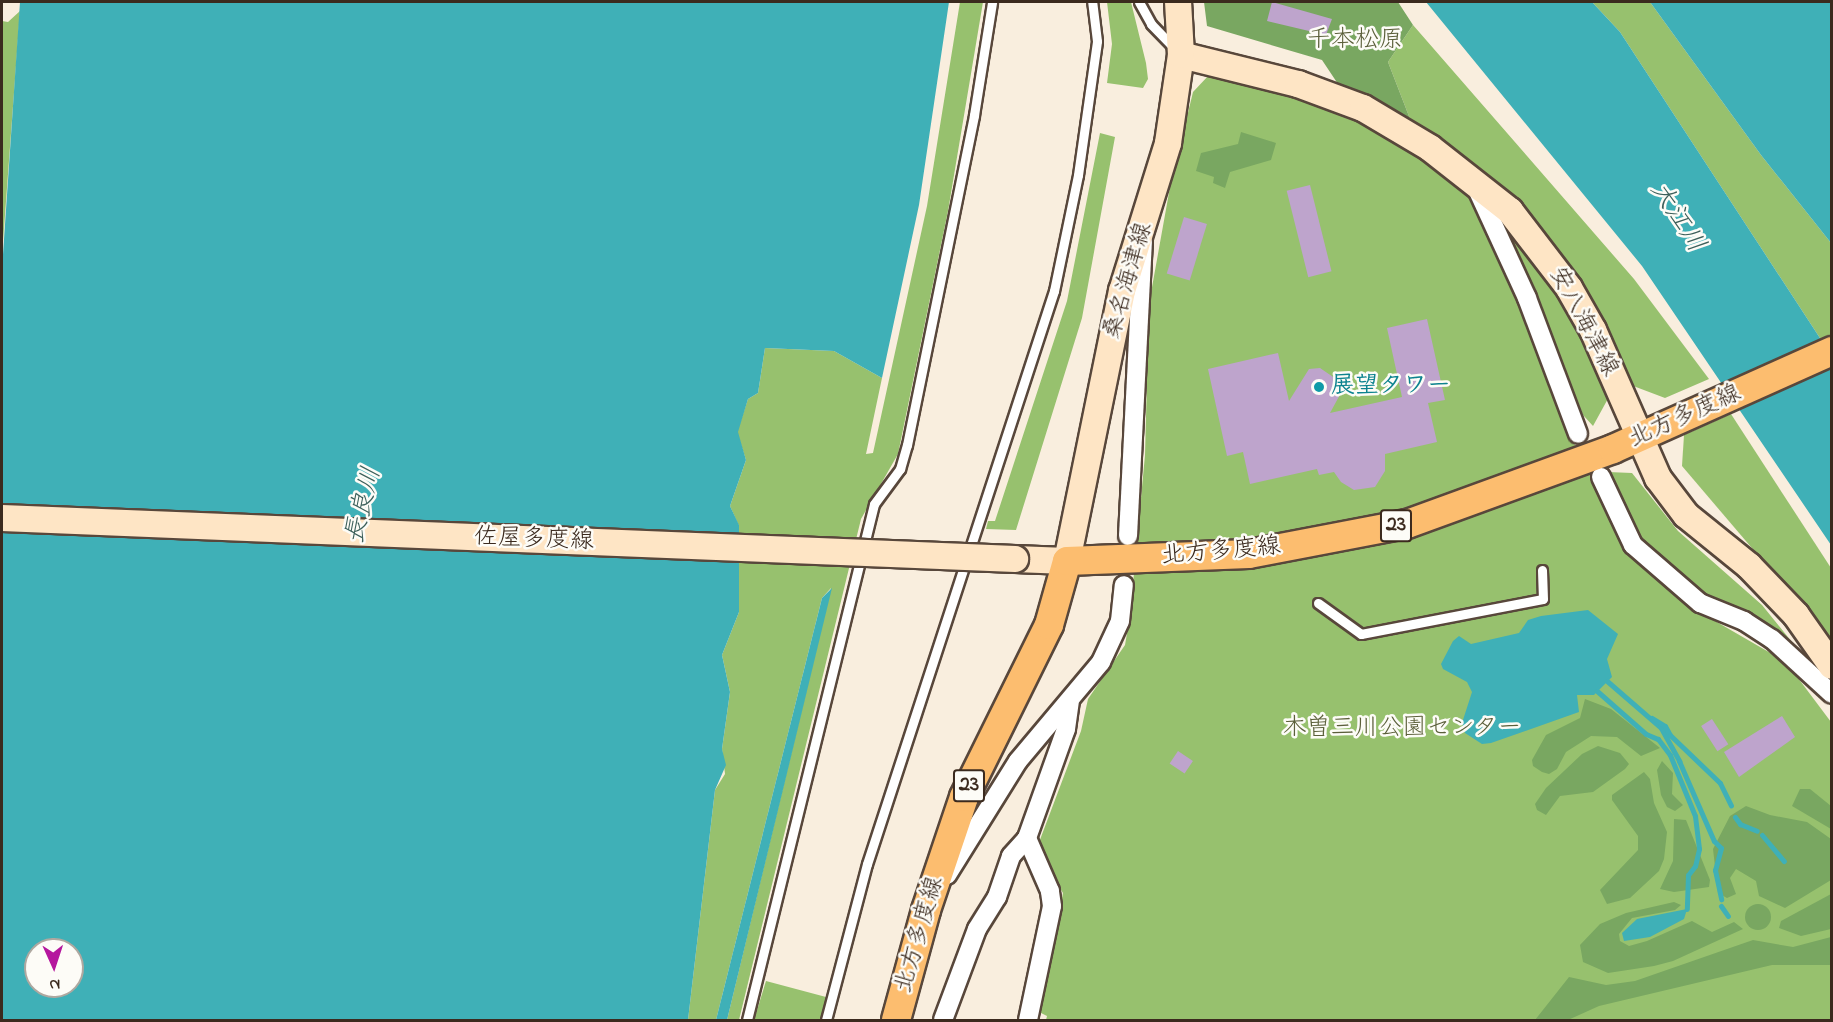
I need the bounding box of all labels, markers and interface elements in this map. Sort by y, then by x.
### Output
park label: 千本松原 [1307,27,1403,55]
water label: 大江川 [1642,177,1710,259]
street label: 桑名海津線 [1099,219,1159,343]
street label: 安八海津線 [1542,262,1624,382]
place label: 展望タワー [1331,373,1451,401]
street label: 北方多度線 [1624,379,1746,455]
marker: 展望タワー [1312,380,1326,394]
water label: 長良川 [340,464,390,548]
road number: 23 [1380,507,1412,545]
street label: 佐屋多度線 [474,524,594,556]
street label: 北方多度線 [1160,532,1282,572]
park label: 木曽三川公園センター [1282,715,1522,743]
road number: 23 [952,767,986,805]
street label: 北方多度線 [890,873,950,997]
north arrow [24,938,84,998]
text: N [49,972,61,996]

